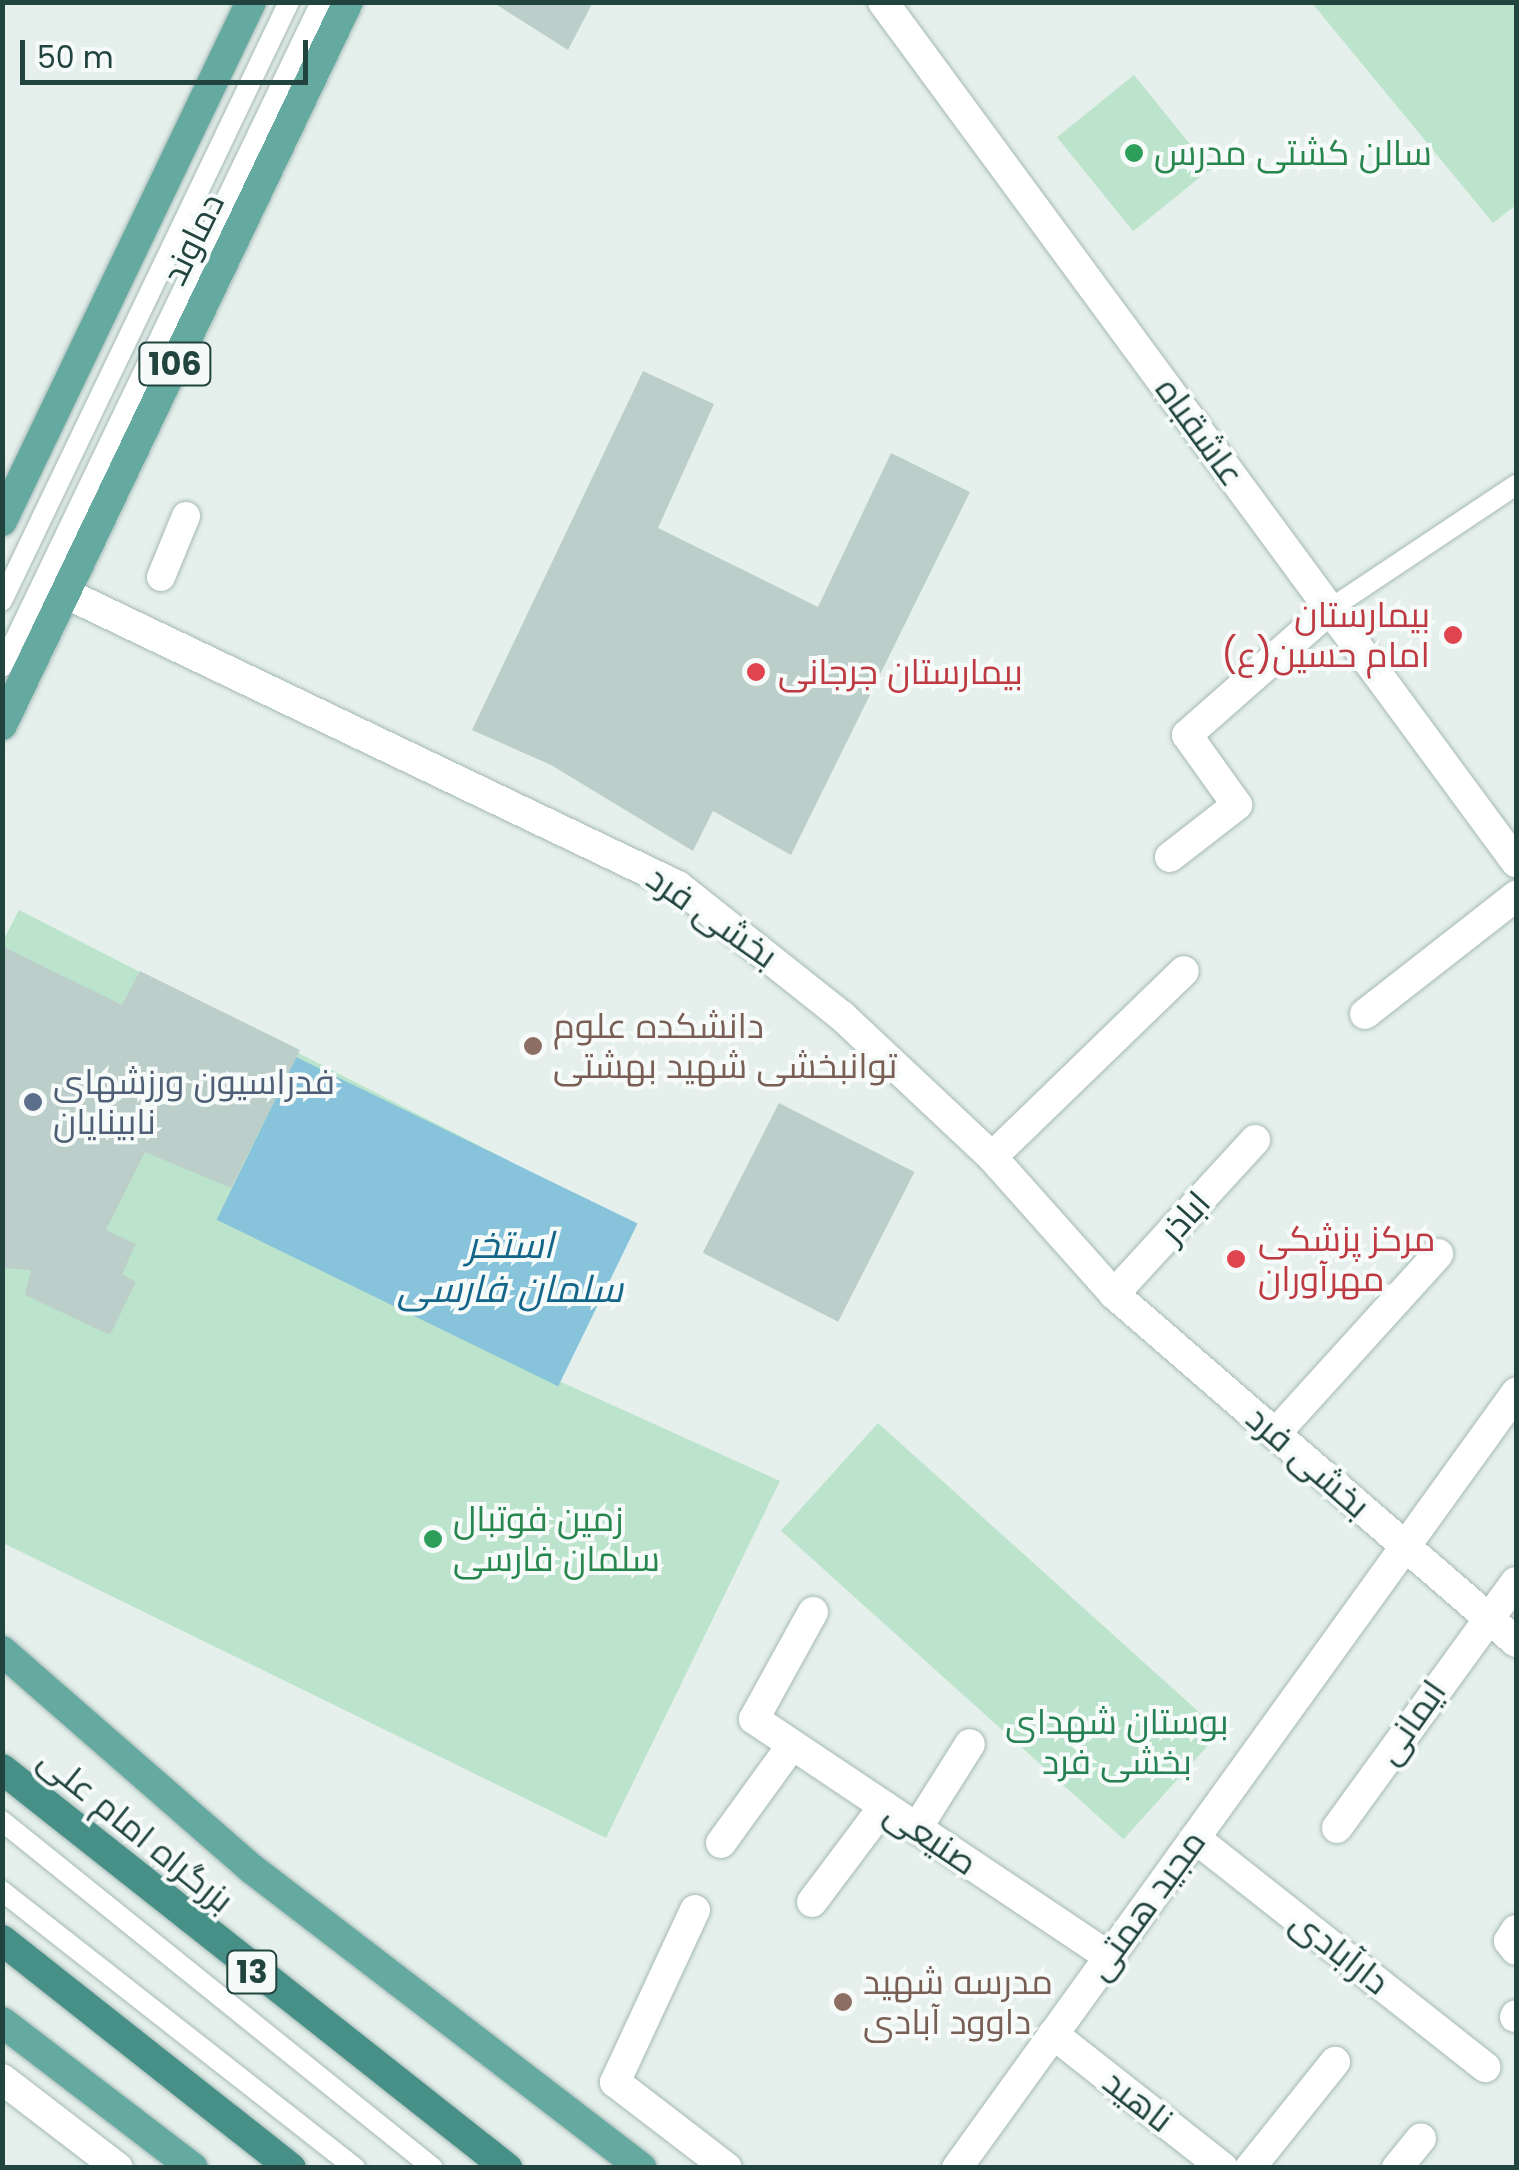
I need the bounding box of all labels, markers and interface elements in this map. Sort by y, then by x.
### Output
scale bar [25,20,312,82]
text: 50 m [37,36,114,79]
place label: سالن کشتی مدرس [1154,132,1432,174]
marker: سالن کشتی مدرس [1123,142,1145,164]
street label: دماوند [153,186,233,292]
road number: 106 [138,337,212,391]
street label: عاشقباه [1147,370,1253,494]
place label: بیمارستان امام حسین(ع) [1221,594,1430,676]
marker: بیمارستان امام حسین(ع) [1440,622,1466,648]
place label: بیمارستان جرجانی [778,651,1023,693]
marker: بیمارستان جرجانی [743,659,769,685]
street label: بخشی فرد [639,857,785,977]
place label: دانشکده علوم توانبخشی شهید بهشتی [553,1005,897,1087]
marker: دانشکده علوم توانبخشی شهید بهشتی [522,1035,544,1057]
place label: فدراسیون ورزشهای نابینایان [53,1061,335,1143]
marker: فدراسیون ورزشهای نابینایان [22,1091,44,1113]
street label: اباذر [1151,1182,1219,1252]
place label: مرکز پزشکی مهرآوران [1258,1218,1435,1300]
water label: استخر سلمان فارسی [397,1222,623,1312]
marker: مرکز پزشکی مهرآوران [1223,1246,1249,1272]
street label: بخشی فرد [1238,1397,1378,1527]
place label: زمین فوتبال سلمان فارسی [453,1498,660,1580]
marker: زمین فوتبال سلمان فارسی [422,1528,444,1550]
street label: ایمانی [1367,1672,1455,1772]
park label: بوستان شهدای بخشی فرد [1005,1701,1229,1783]
street label: بزرگراه امام علی [30,1739,242,1921]
street label: صنیعی [877,1792,985,1884]
street label: مجید همتی [1078,1822,1214,1988]
street label: دارآبادی [1283,1901,1397,2003]
road number: 13 [224,1945,280,1999]
place label: مدرسه شهید داوود آبادی [863,1961,1053,2043]
marker: مدرسه شهید داوود آبادی [832,1991,854,2013]
street label: ناهید [1095,2061,1181,2141]

